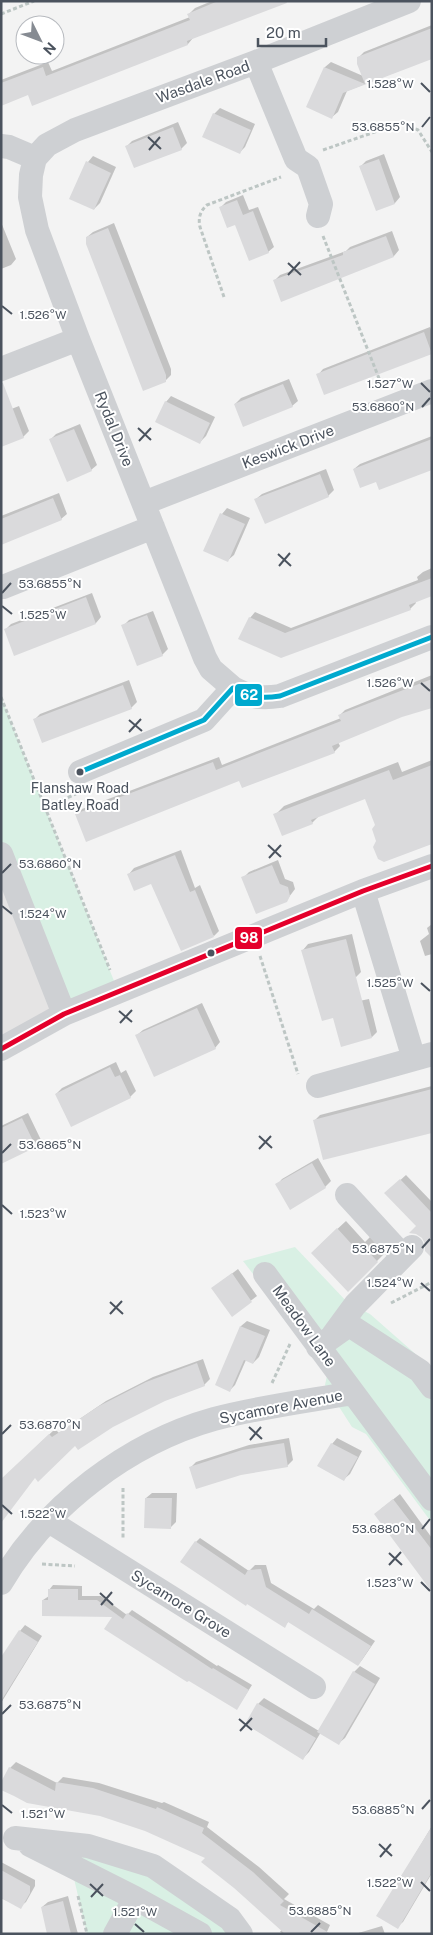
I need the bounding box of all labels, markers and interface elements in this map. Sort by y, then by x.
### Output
north arrow [15,15,65,65]
scale bar [258,15,326,47]
text: 20 m [266,24,301,41]
text: N [40,39,59,58]
street label: Wasdale Road [154,57,252,106]
text: 1.528°W [366,77,414,91]
text: 53.6855°N [351,120,415,134]
text: 1.526°W [20,308,67,322]
text: 1.527°W [367,377,414,391]
street label: Rydal Drive [92,389,137,469]
text: 53.6860°N [352,400,414,414]
street label: Keswick Drive [239,421,336,472]
text: 53.6855°N [18,577,82,591]
text: 1.525°W [19,608,67,622]
text: 1.526°W [367,676,414,690]
line badge: 62 [234,683,263,707]
text: 62 [240,687,258,703]
marker: Flanshaw Road Batley Road [75,767,85,777]
place label: Flanshaw Road Batley Road [31,780,129,813]
text: 53.6860°N [19,857,81,871]
text: 1.524°W [20,907,67,921]
line badge: 98 [234,926,263,950]
text: 98 [240,930,258,946]
unlabelled marker [206,948,216,958]
text: 1.525°W [366,976,414,990]
text: 53.6865°N [19,1138,81,1152]
text: 1.523°W [20,1207,67,1221]
text: 53.6875°N [352,1242,414,1256]
text: 1.524°W [367,1276,414,1290]
street label: Meadow Lane [269,1282,340,1370]
street label: Sycamore Avenue [218,1386,344,1427]
text: 53.6870°N [19,1418,81,1432]
text: 1.522°W [20,1507,67,1521]
text: 53.6880°N [352,1522,414,1536]
street label: Sycamore Grove [128,1566,234,1641]
text: 1.523°W [367,1576,414,1590]
text: 53.6875°N [19,1698,81,1712]
text: 53.6885°N [351,1803,415,1817]
text: 1.521°W [21,1807,66,1821]
text: 1.522°W [367,1876,414,1890]
text: 53.6885°N [288,1904,352,1918]
text: 1.521°W [113,1905,158,1919]

